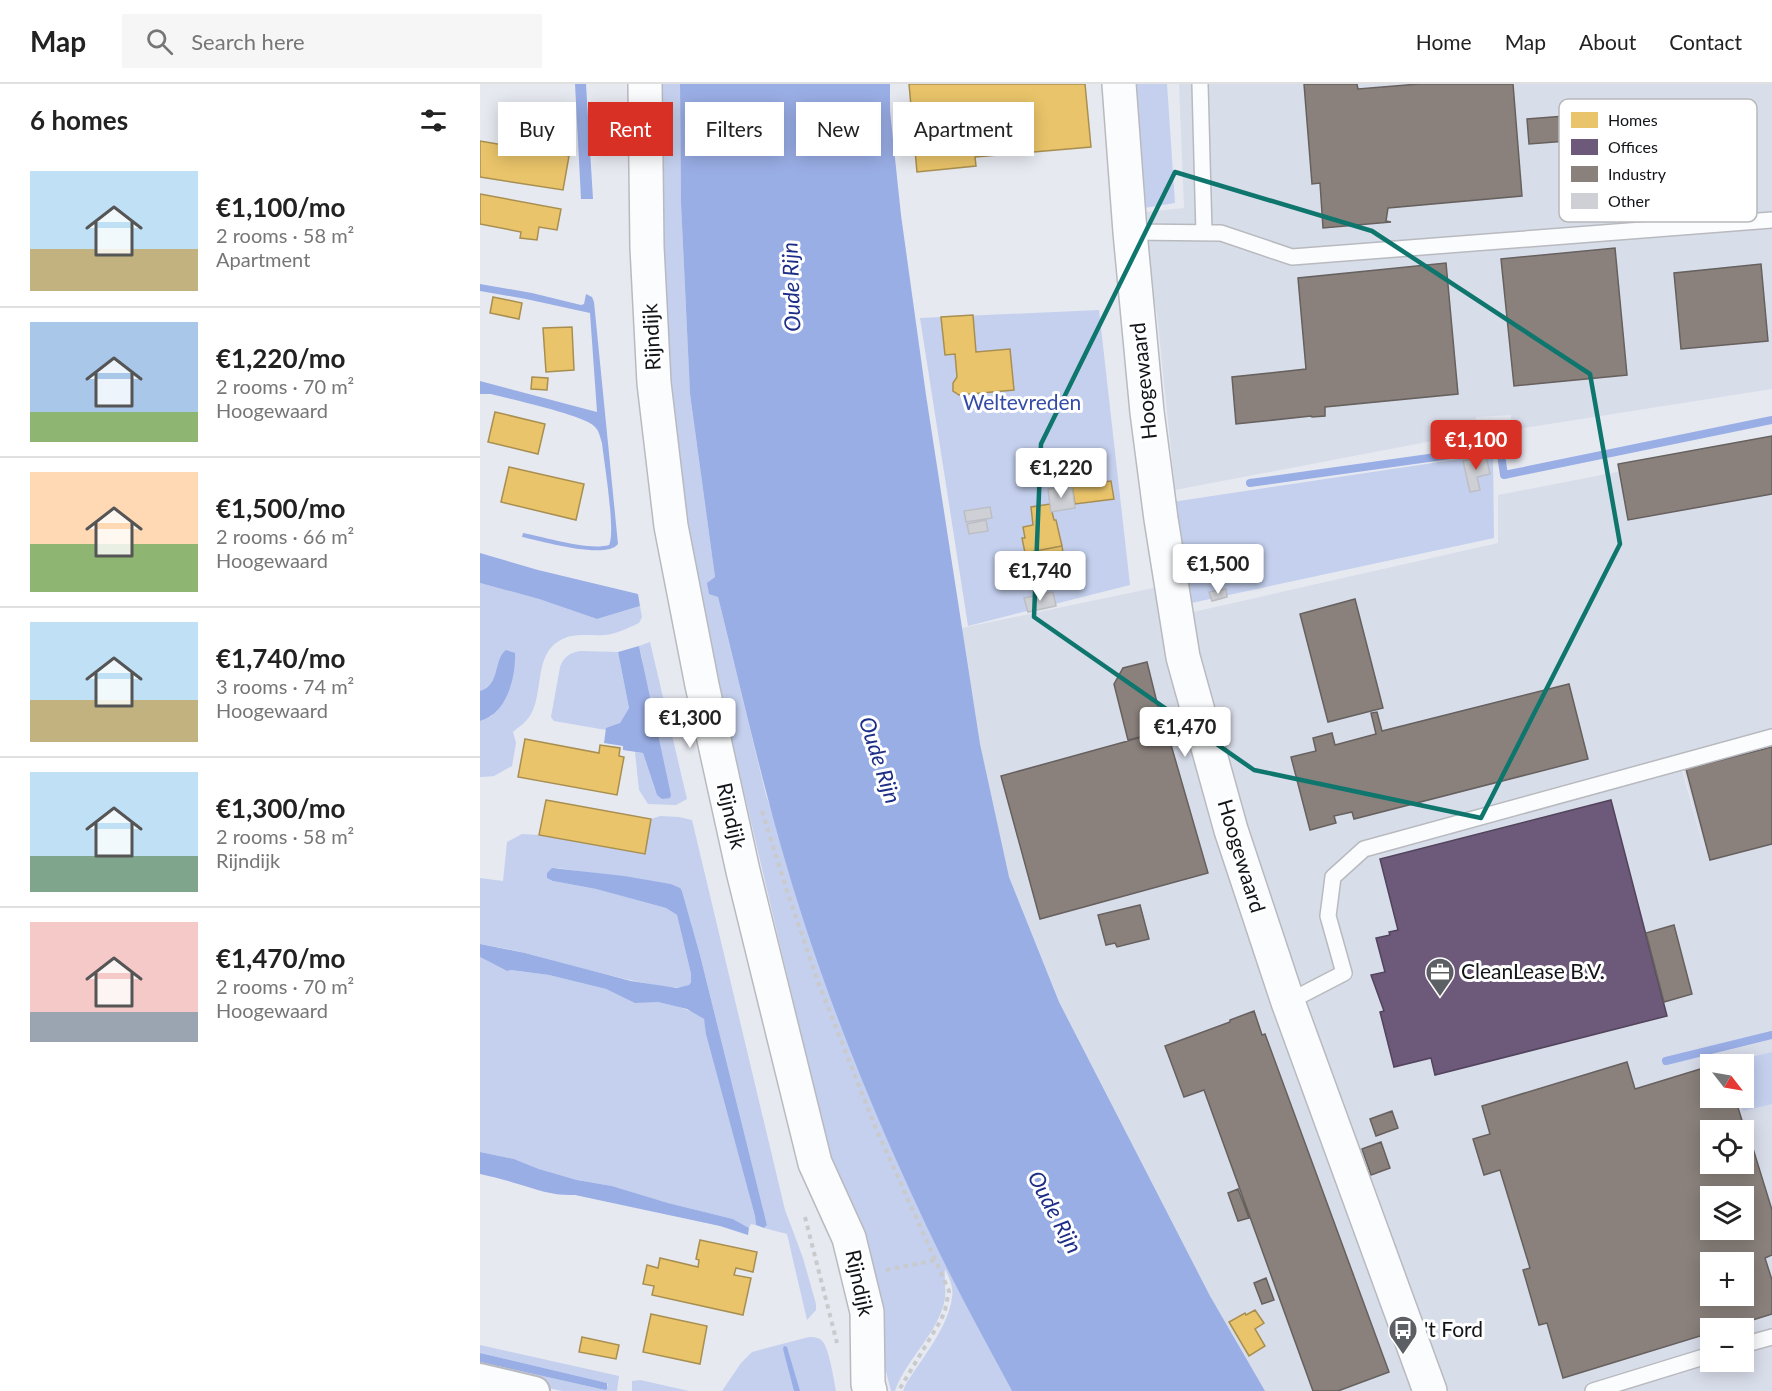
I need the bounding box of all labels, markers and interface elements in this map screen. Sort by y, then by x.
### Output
search box [122,14,542,68]
text: Map [30,24,86,58]
icon: search [143,25,176,58]
text: Search here [191,28,305,55]
text: Home [1416,29,1472,54]
text: Map [1505,29,1546,54]
text: About [1579,29,1636,54]
text: Contact [1669,29,1742,54]
legend [1559,99,1757,222]
chip: Buy [498,102,576,156]
chip: Rent [588,102,673,156]
chip: Filters [685,102,784,156]
chip: New [796,102,881,156]
chip: Apartment [893,102,1034,156]
text: 6 homes [30,104,128,136]
icon: filters [417,104,450,137]
text: Homes [1608,110,1658,129]
text: Offices [1608,137,1658,156]
text: Industry [1608,164,1667,183]
text: €1,100/mo [216,191,346,223]
text: Other [1608,191,1650,210]
icon: home [78,195,150,267]
text: 2 rooms · 58 m² [216,223,354,247]
water label: Oude Rijn [775,242,806,332]
text: Apartment [216,247,310,271]
street label: Rijndijk [636,302,665,371]
street label: Hoogewaard [1124,321,1161,441]
text: €1,220/mo [216,342,346,374]
icon: home [78,346,150,418]
text: 2 rooms · 70 m² [216,374,354,398]
park label: Weltevreden [963,389,1081,414]
text: Hoogewaard [216,398,328,422]
pin: €1,100 [1427,420,1525,471]
text: €1,100 [1445,427,1507,451]
pin: €1,220 [1012,448,1110,499]
text: €1,220 [1030,455,1092,479]
text: €1,500/mo [216,492,346,524]
icon: home [78,496,150,568]
text: 2 rooms · 66 m² [216,524,354,548]
pin: €1,500 [1169,544,1267,595]
text: Hoogewaard [216,548,328,572]
pin: €1,740 [991,551,1089,602]
text: €1,500 [1187,551,1249,575]
text: €1,740 [1009,558,1071,582]
text: €1,740/mo [216,642,346,674]
icon: home [78,646,150,718]
text: 3 rooms · 74 m² [216,674,354,698]
text: Hoogewaard [216,698,328,722]
pin: €1,300 [641,698,739,749]
text: €1,300 [659,705,721,729]
pin: €1,470 [1136,707,1234,758]
water label: Oude Rijn [854,713,907,807]
text: €1,470 [1154,714,1216,738]
street label: Rijndijk [713,780,752,852]
text: €1,300/mo [216,792,346,824]
icon: home [78,796,150,868]
street label: Hoogewaard [1213,796,1272,915]
text: 2 rooms · 58 m² [216,824,354,848]
text: Rijndijk [216,848,280,872]
text: €1,470/mo [216,942,346,974]
icon: home [78,946,150,1018]
office icon: CleanLease B.V. [1424,956,1456,998]
place label: CleanLease B.V. [1461,958,1605,983]
text: 2 rooms · 70 m² [216,974,354,998]
text: Hoogewaard [216,998,328,1022]
north arrow [1700,1054,1754,1108]
map controls [1700,1054,1754,1372]
button: locate [1700,1120,1754,1174]
water label: Oude Rijn [1022,1166,1088,1258]
button: layers [1700,1186,1754,1240]
street label: Rijndijk [841,1247,880,1319]
button: + [1700,1252,1754,1306]
bus stop icon: 't Ford [1387,1314,1419,1356]
place label: 't Ford [1424,1316,1483,1341]
button: − [1700,1318,1754,1372]

